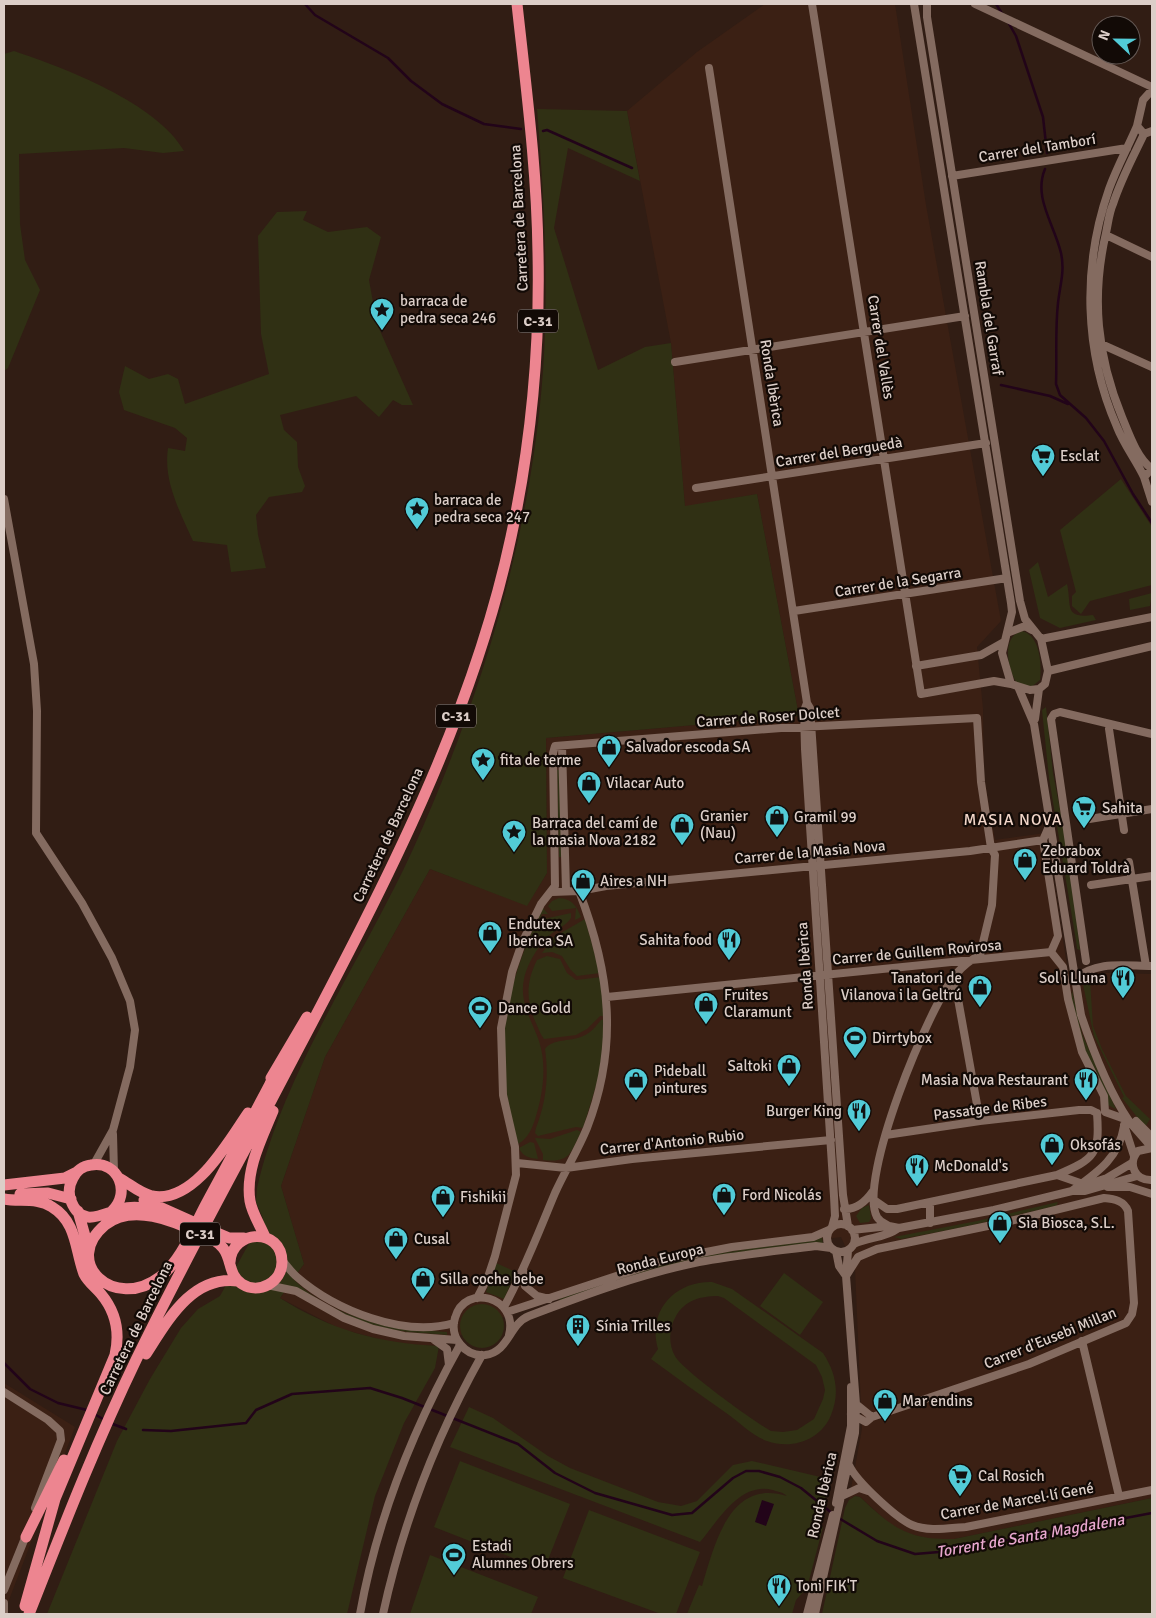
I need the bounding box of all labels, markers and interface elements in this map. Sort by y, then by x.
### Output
north arrow [1091,15,1141,65]
text: N [1095,28,1114,43]
street label: Carrer del Tamborí [977,130,1097,166]
street label: Carretera de Barcelona [506,144,532,292]
street label: Rambla del Garraf [971,259,1007,377]
place label: barraca de pedra seca 246 [400,292,496,327]
street label: Carrer del Vallès [864,294,898,401]
place icon: barraca de pedra seca 246 [369,297,395,331]
road number: C-31 [518,310,558,332]
street label: Ronda Ibèrica [756,338,788,428]
street label: Carrer del Berguedà [774,433,904,471]
supermarket icon: Esclat [1030,443,1056,477]
place label: Esclat [1060,447,1099,465]
place label: barraca de pedra seca 247 [434,491,530,526]
place icon: barraca de pedra seca 247 [404,496,430,530]
street label: Carrer de la Segarra [834,563,962,601]
street label: Carrer de Roser Dolcet [696,703,840,731]
road number: C-31 [436,704,476,728]
shop icon: Salvador escoda SA [596,734,622,768]
place label: Salvador escoda SA [626,738,750,756]
place icon: fita de terme [470,747,496,781]
place label: fita de terme [500,751,581,769]
street label: Carretera de Barcelona [349,765,427,905]
shop icon: Vilacar Auto [576,770,602,804]
place label: Vilacar Auto [606,774,684,792]
supermarket icon: Sahita [1071,795,1097,829]
place label: Sahita [1102,799,1143,817]
shop icon: Gramil 99 [764,804,790,838]
place label: Granier (Nau) [700,807,748,842]
place label: Gramil 99 [794,808,857,826]
district label: MASIA NOVA [964,810,1062,830]
shop icon: Granier (Nau) [669,812,695,846]
place label: Barraca del camí de la masia Nova 2182 [532,814,658,849]
place icon: Barraca del camí de la masia Nova 2182 [501,819,527,853]
street label: Carrer de la Masia Nova [734,836,886,868]
place label: Zebrabox Eduard Toldrà [1042,842,1130,877]
shop icon: Zebrabox Eduard Toldrà [1012,847,1038,881]
shop icon: Aires a NH [570,868,596,902]
place label: Aires a NH [600,872,667,890]
place label: Endutex Iberica SA [508,915,573,950]
shop icon: Endutex Iberica SA [477,920,503,954]
street label: Ronda Ibèrica [793,921,817,1011]
restaurant icon: Sahita food [716,927,742,961]
place label: Sahita food [639,931,712,949]
street label: Carrer de Guillem Rovirosa [832,936,1002,968]
restaurant icon: Sol i Lluna [1110,965,1136,999]
place label: Tanatori de Vilanova i la Geltrú [841,969,962,1004]
place label: Sol i Lluna [1039,969,1106,987]
shop icon: Tanatori de Vilanova i la Geltrú [967,974,993,1008]
place label: Fruites Claramunt [724,986,792,1021]
shop icon: Fruites Claramunt [693,991,719,1025]
sports icon: Dance Gold [467,995,493,1029]
place label: Dance Gold [498,999,571,1017]
sports icon: Dirrtybox [842,1025,868,1059]
place label: Dirrtybox [872,1029,932,1047]
shop icon: Saltoki [776,1053,802,1087]
place label: Saltoki [728,1057,772,1075]
place label: Pideball pintures [654,1062,707,1097]
shop icon: Pideball pintures [623,1067,649,1101]
restaurant icon: Masia Nova Restaurant [1073,1067,1099,1101]
place label: Masia Nova Restaurant [921,1071,1068,1089]
street label: Passatge de Ribes [932,1092,1048,1124]
restaurant icon: Burger King [846,1098,872,1132]
place label: Burger King [766,1102,842,1120]
street label: Carrer d'Antonio Rubio [599,1125,745,1159]
shop icon: Oksofás [1039,1132,1065,1166]
place label: Oksofás [1070,1136,1121,1154]
restaurant icon: McDonald's [904,1153,930,1187]
place label: McDonald's [934,1157,1009,1175]
shop icon: Ford Nicolás [711,1182,737,1216]
shop icon: Fishikii [430,1184,456,1218]
place label: Ford Nicolás [742,1186,822,1204]
place label: Fishikii [460,1188,506,1206]
shop icon: Sia Biosca, S.L. [987,1210,1013,1244]
place label: Sia Biosca, S.L. [1018,1214,1115,1232]
road number: C-31 [180,1222,220,1246]
shop icon: Cusal [383,1226,409,1260]
place label: Cusal [414,1230,450,1248]
street label: Ronda Europa [615,1240,705,1278]
street label: Carretera de Barcelona [96,1258,176,1398]
shop icon: Silla coche bebe [410,1266,436,1300]
place label: Silla coche bebe [440,1270,544,1288]
street label: Carrer d'Eusebi Millan [981,1303,1119,1373]
building icon: Sínia Trilles [565,1313,591,1347]
place label: Sínia Trilles [596,1317,671,1335]
shop icon: Mar endins [872,1388,898,1422]
place label: Mar endins [902,1392,973,1410]
street label: Ronda Ibèrica [803,1450,841,1540]
supermarket icon: Cal Rosich [947,1463,973,1497]
place label: Cal Rosich [978,1467,1045,1485]
street label: Carrer de Marcel·lí Gené [939,1479,1095,1523]
water label: Torrent de Santa Magdalena [935,1509,1127,1562]
place label: Estadi Alumnes Obrers [472,1537,574,1572]
sports icon: Estadi Alumnes Obrers [441,1542,467,1576]
restaurant icon: Toni FIK'T [766,1573,792,1607]
place label: Toni FIK'T [796,1577,858,1595]

